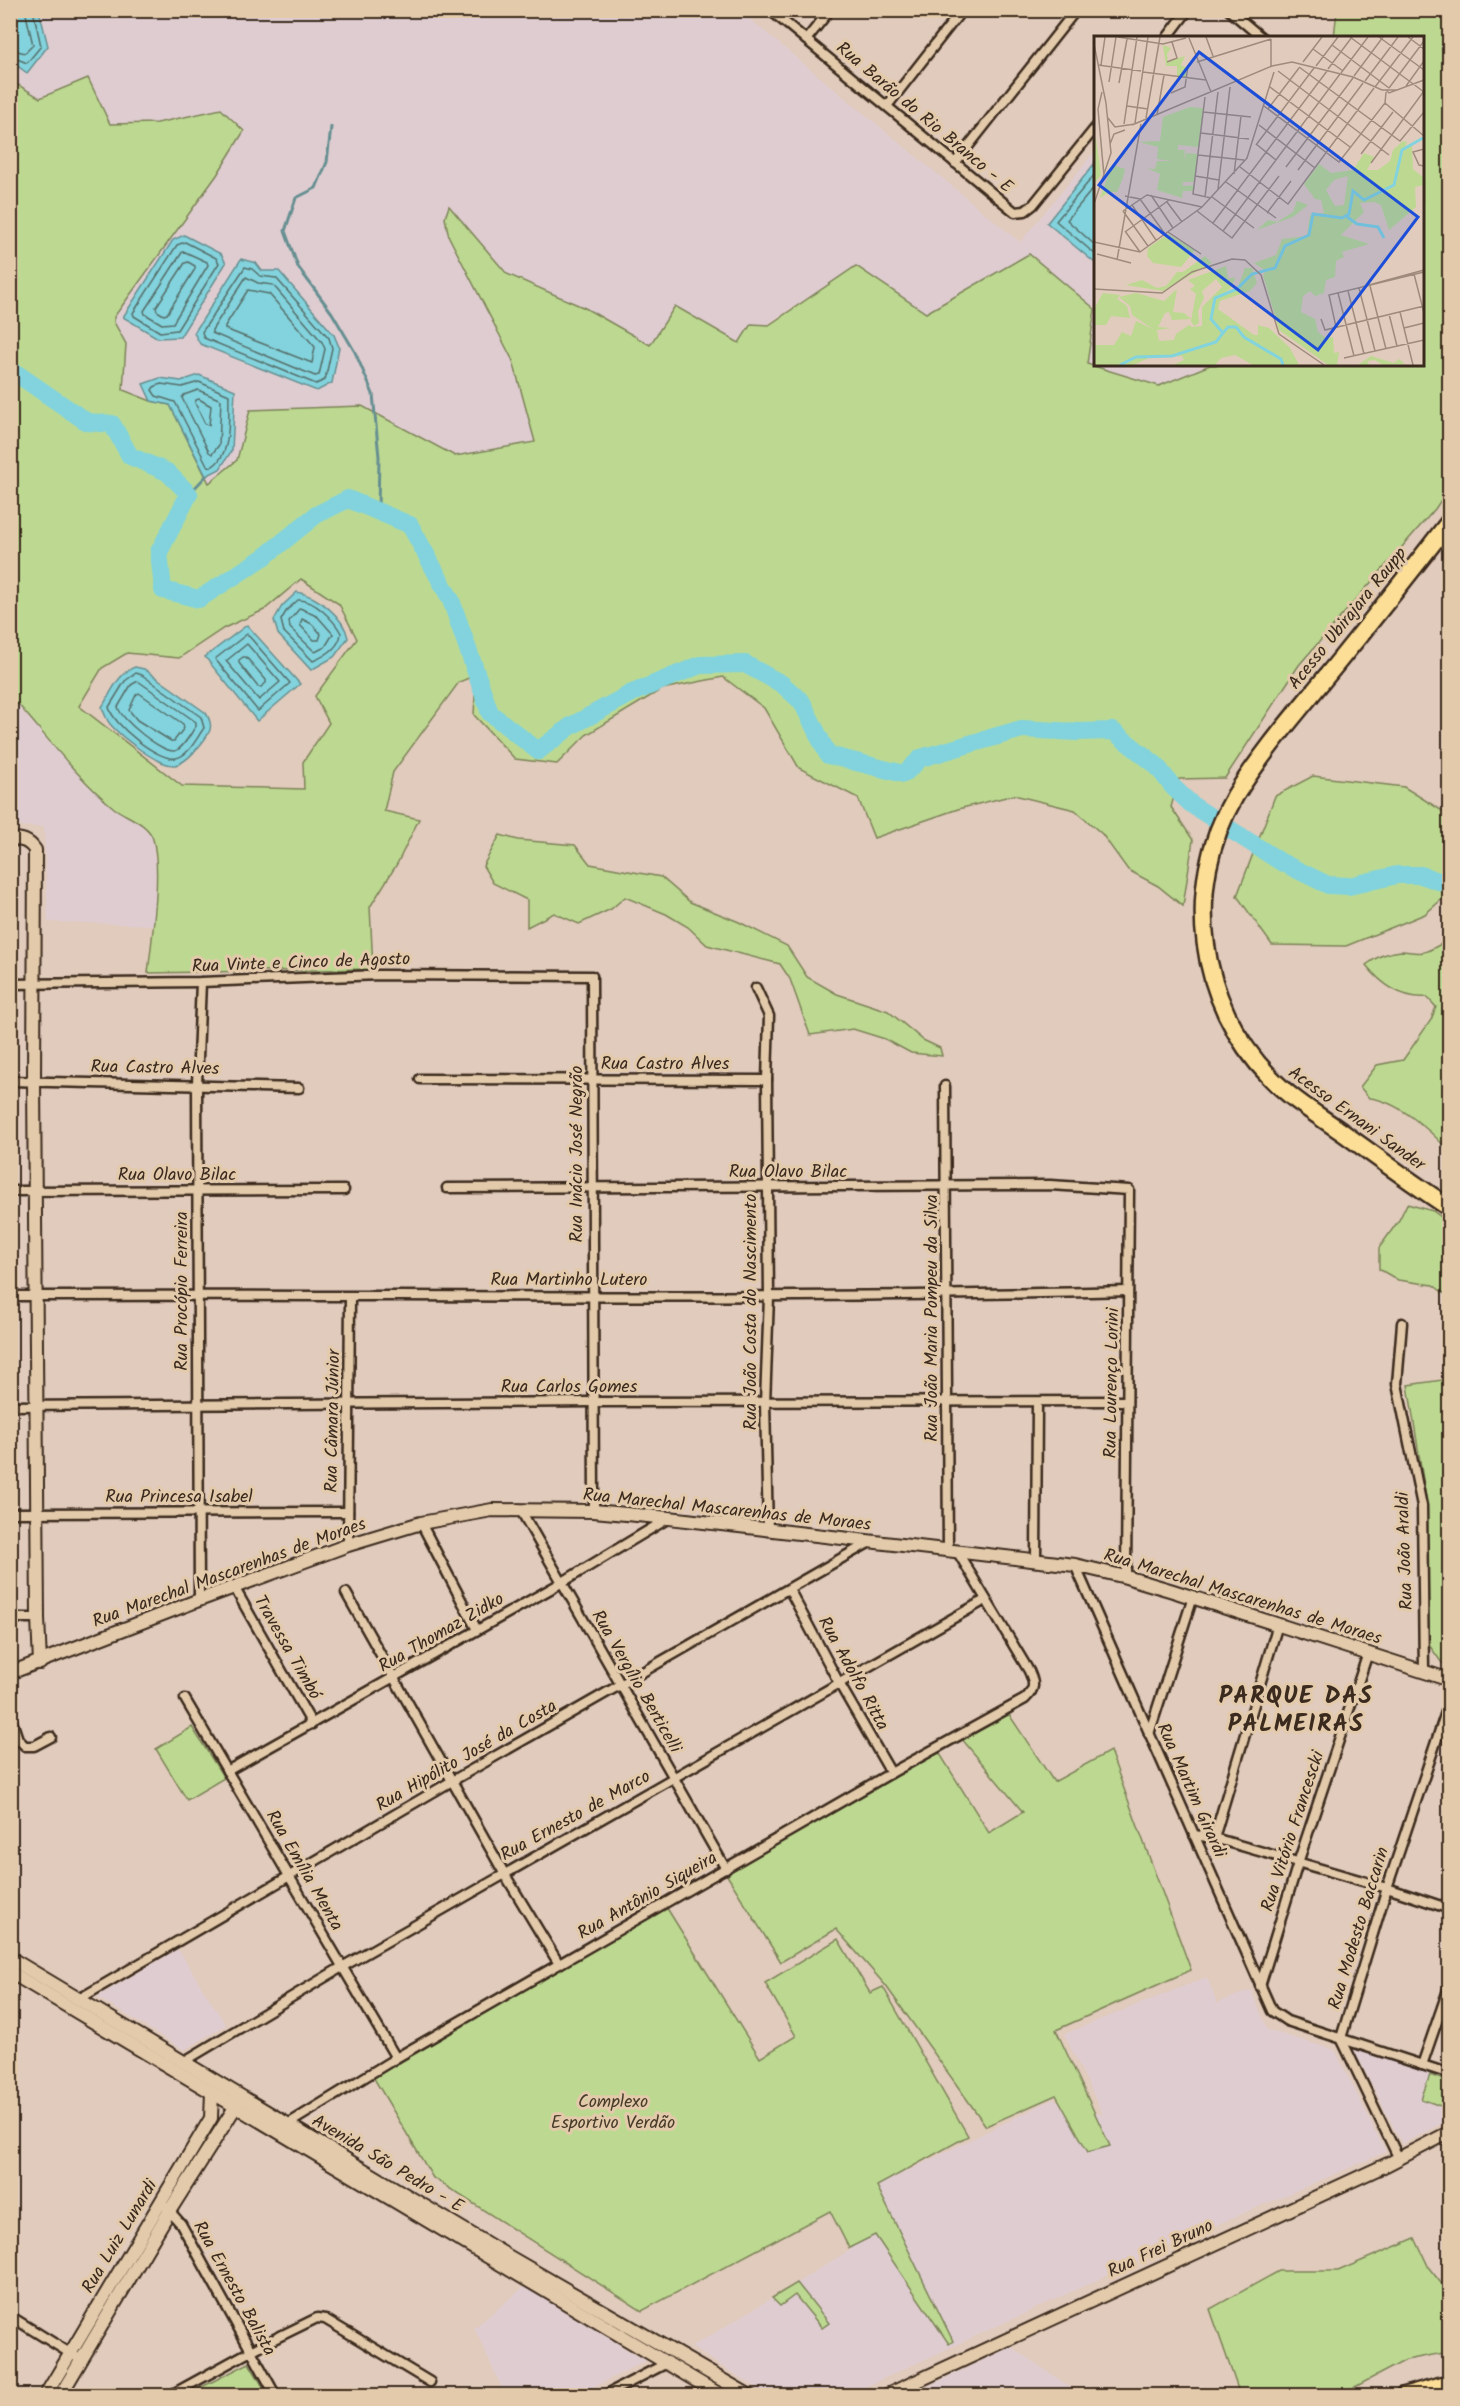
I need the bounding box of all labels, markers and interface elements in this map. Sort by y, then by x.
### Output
street label: Rua Barão do Rio Branco - E [829,35,1019,202]
inset map [1094,36,1424,366]
street label: Acesso Ubirajara Raupp [1281,541,1415,697]
street label: Rua Vinte e Cinco de Agosto [191,945,411,982]
street label: Rua Castro Alves [601,1050,730,1079]
street label: Rua Castro Alves [90,1053,220,1084]
street label: Acesso Ernani Sander [1281,1059,1432,1180]
street label: Rua Inácio José Negrão [563,1066,592,1242]
street label: Rua Olavo Bilac [729,1158,847,1187]
street label: Rua Olavo Bilac [118,1161,236,1190]
street label: Rua João Costa do Nascimento [737,1194,766,1430]
street label: Rua João Maria Pompeu da Silva [918,1194,947,1442]
street label: Rua Procópio Ferreira [168,1211,197,1371]
street label: Rua Martinho Lutero [491,1266,647,1295]
street label: Rua Lourenço Lorini [1097,1307,1128,1459]
street label: Rua Câmara Júnior [318,1348,349,1493]
street label: Rua Carlos Gomes [501,1373,638,1402]
street label: Rua Marechal Mascarenhas de Moraes [581,1481,873,1540]
street label: Rua Princesa Isabel [105,1483,253,1512]
street label: Rua João Araldi [1389,1491,1422,1611]
street label: Rua Marechal Mascarenhas de Moraes [89,1510,371,1637]
street label: Rua Marechal Mascarenhas de Moraes [1100,1541,1386,1654]
street label: Rua Thomaz Zidko [373,1585,510,1681]
street label: Travessa Timbó [245,1590,329,1706]
street label: Rua Vergílio Berticelli [583,1605,689,1759]
street label: Rua Adolfo Ritta [809,1611,896,1736]
district label: PARQUE DAS PALMEIRAS [1219,1677,1373,1744]
street label: Rua Hipólito José da Costa [371,1693,563,1820]
street label: Rua Martim Girardi [1148,1718,1234,1863]
street label: Rua Vitório Francescki [1254,1747,1333,1916]
street label: Rua Ernesto de Marco [495,1763,656,1870]
street label: Rua Emília Menta [257,1805,350,1937]
street label: Rua Antônio Siqueira [572,1844,723,1948]
street label: Rua Modesto Baccarin [1321,1844,1398,2013]
park label: Complexo Esportivo Verdão [551,2088,675,2138]
street label: Avenida São Pedro - E [306,2107,469,2221]
street label: Rua Luiz Lunardi [75,2174,166,2299]
street label: Rua Frei Bruno [1103,2212,1218,2287]
street label: Rua Ernesto Balista [184,2216,283,2362]

